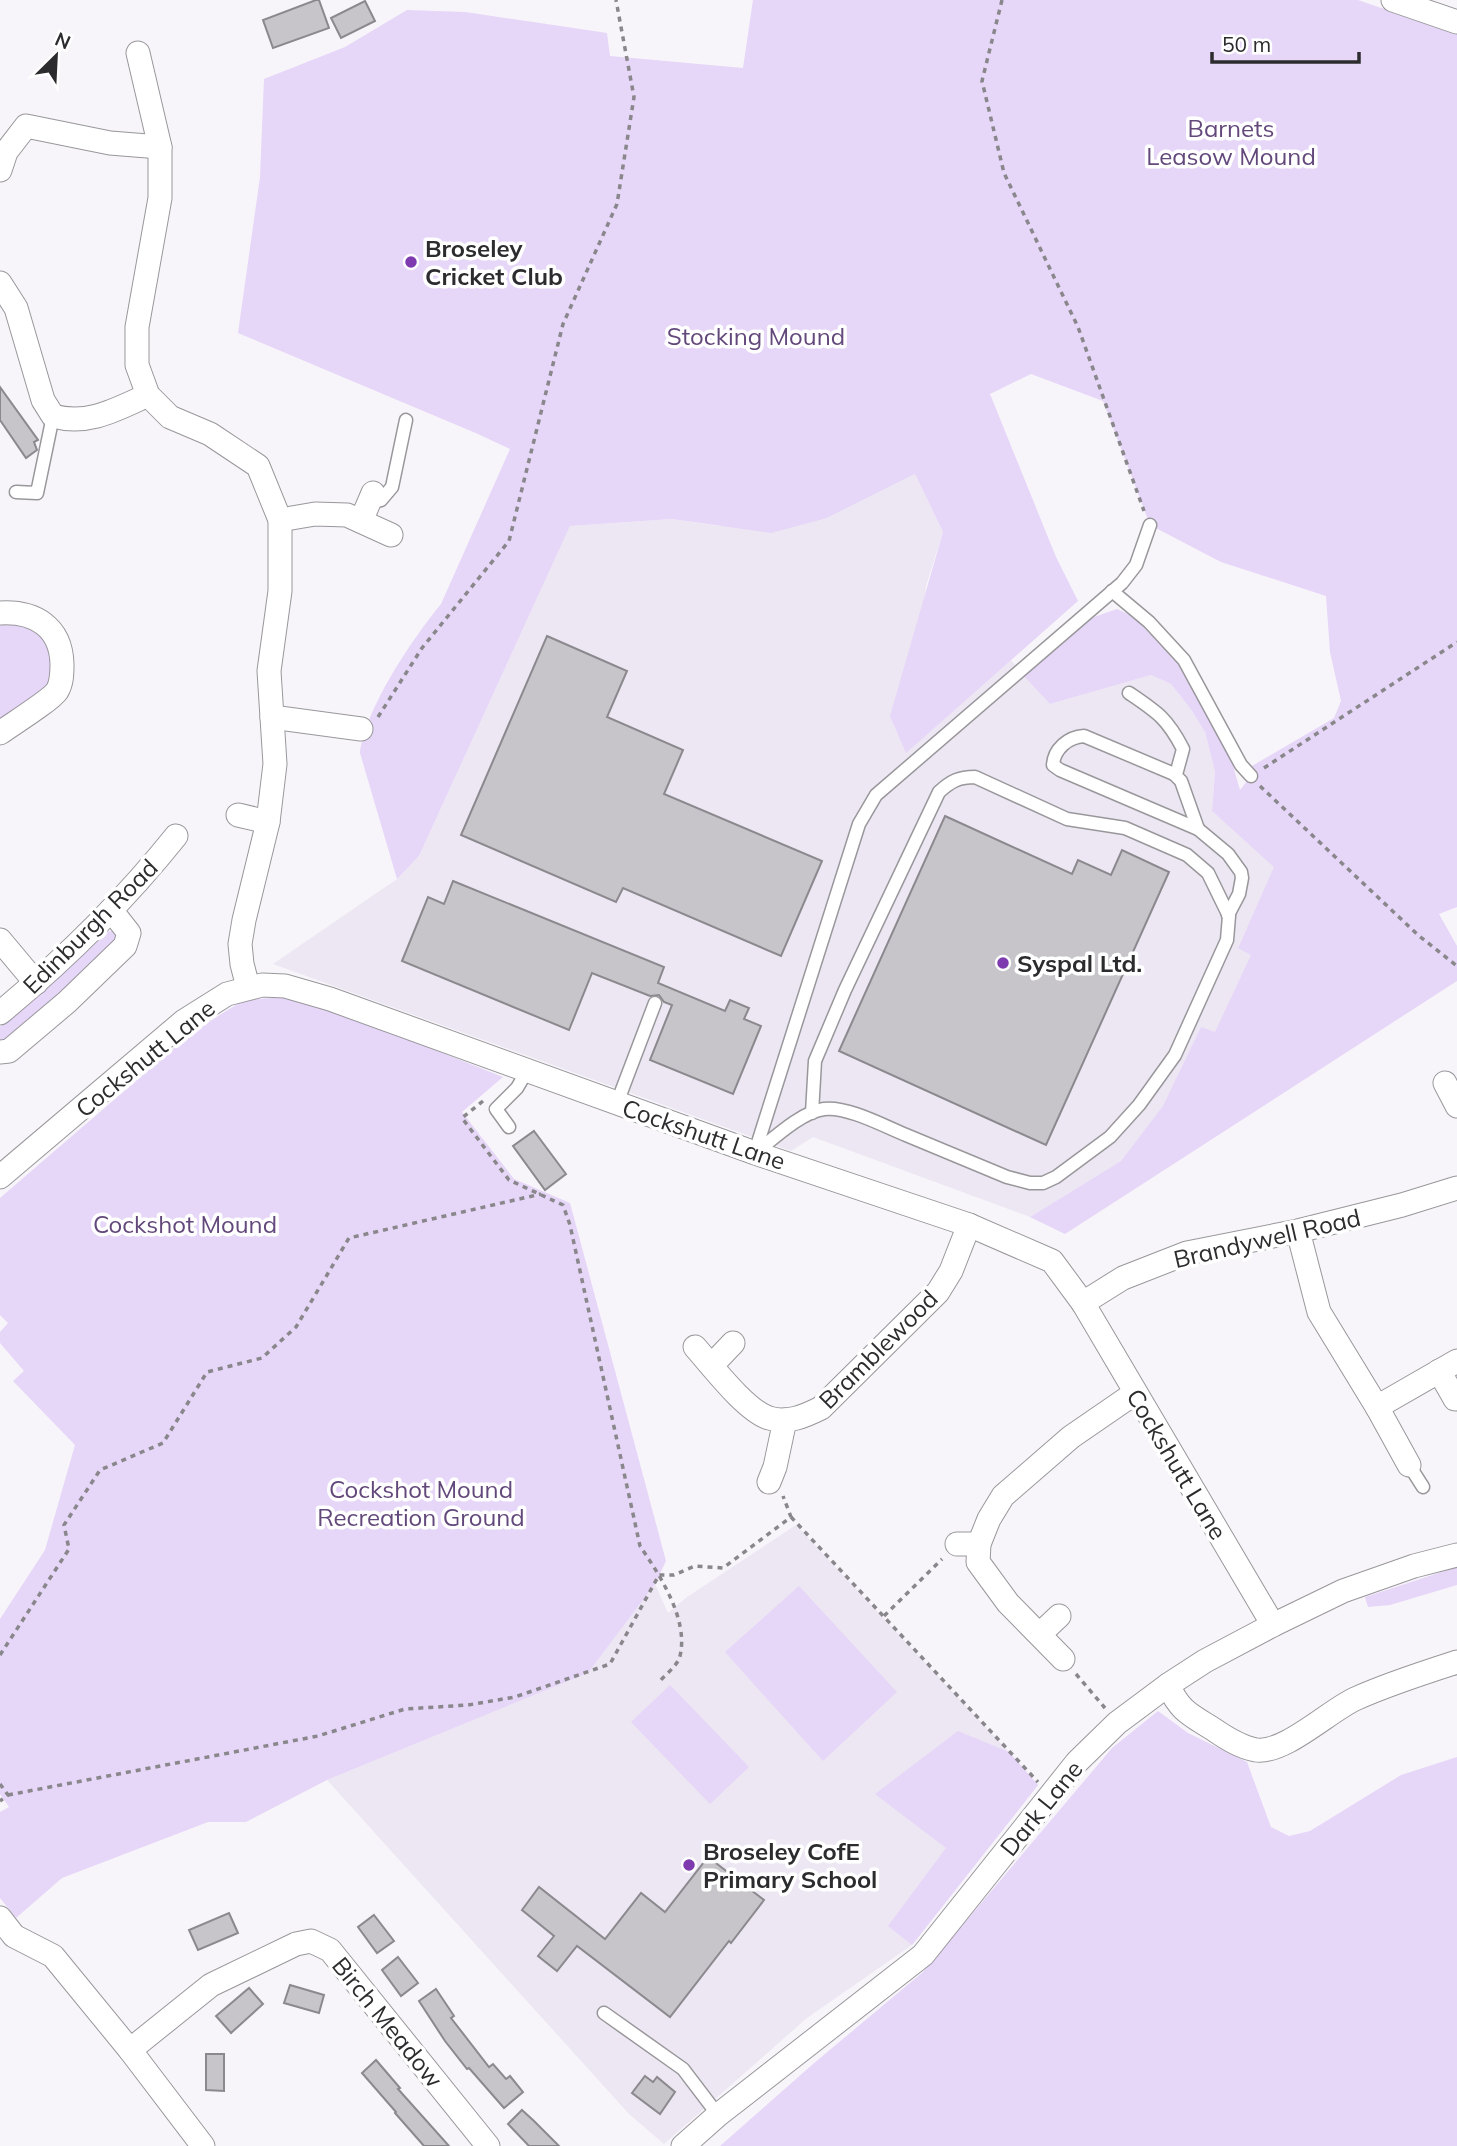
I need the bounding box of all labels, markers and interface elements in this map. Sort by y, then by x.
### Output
north arrow [21,21,91,91]
scale bar [1212,21,1359,65]
text: N [51,27,74,54]
text: 50 m [1222,31,1271,57]
park label: Barnets Leasow Mound [1146,113,1316,171]
place label: Broseley Cricket Club [425,233,563,291]
marker: Broseley Cricket Club [403,254,419,270]
park label: Stocking Mound [667,321,845,351]
street label: Edinburgh Road [16,852,164,1000]
place label: Syspal Ltd. [1017,948,1142,978]
marker: Syspal Ltd. [995,955,1011,971]
street label: Cockshutt Lane [69,993,221,1123]
street label: Cockshutt Lane [619,1092,789,1176]
street label: Brandywell Road [1171,1202,1363,1274]
park label: Cockshot Mound [93,1209,277,1239]
street label: Bramblewood [812,1283,944,1415]
street label: Cockshutt Lane [1120,1383,1234,1545]
park label: Cockshot Mound Recreation Ground [317,1474,525,1532]
street label: Dark Lane [993,1754,1089,1862]
place label: Broseley CofE Primary School [703,1836,877,1894]
marker: Broseley CofE Primary School [681,1857,697,1873]
street label: Birch Meadow [326,1951,450,2094]

